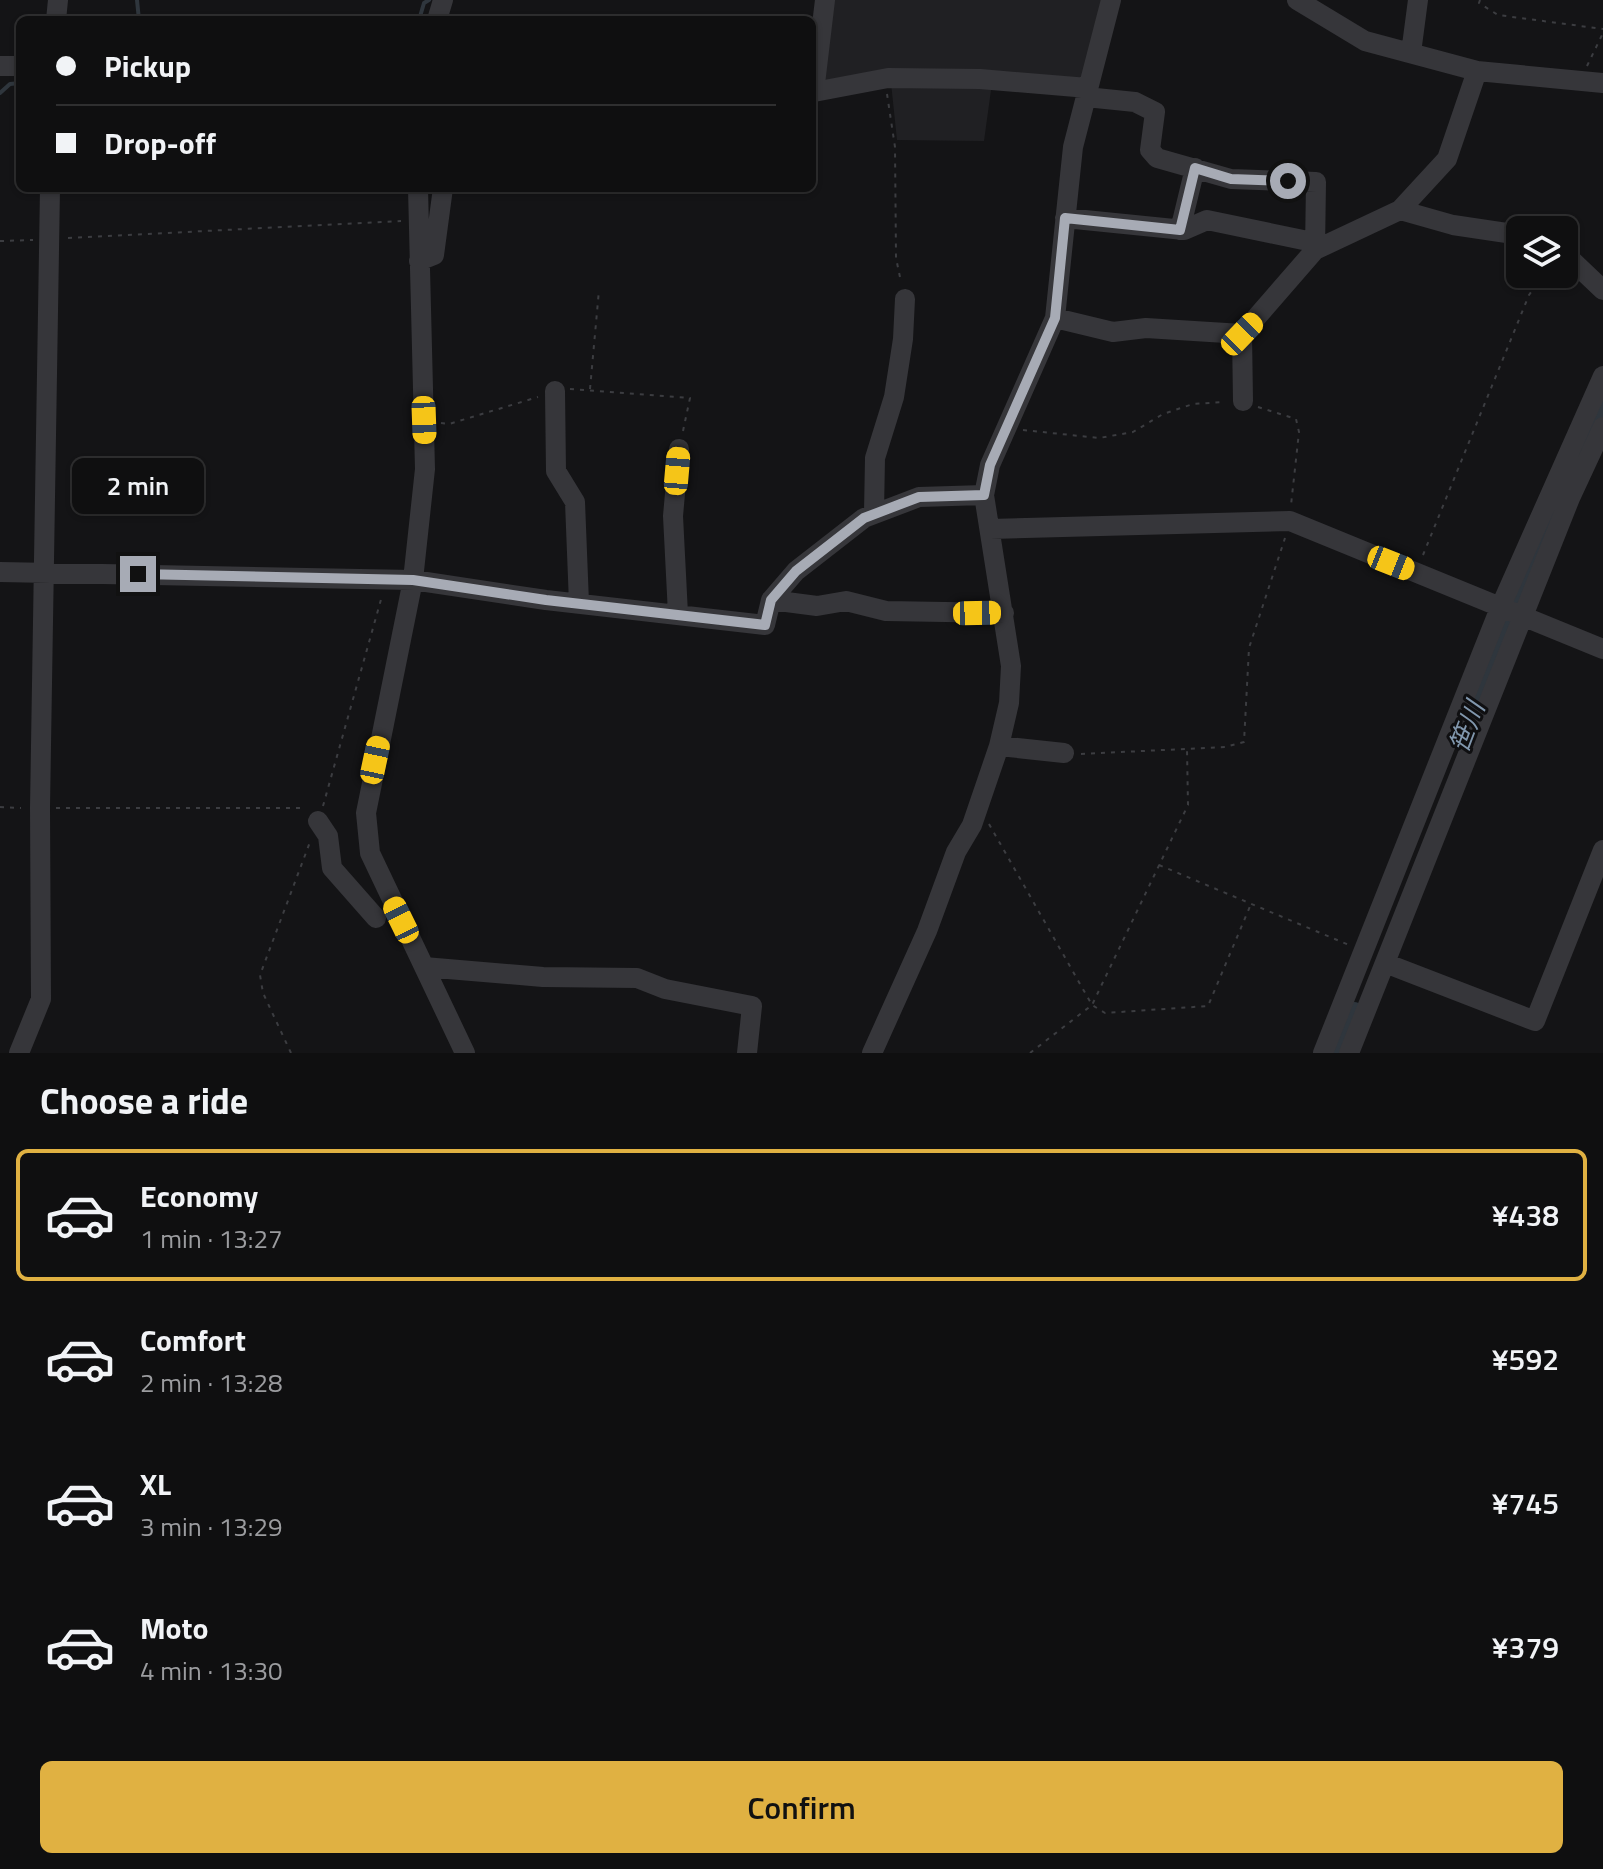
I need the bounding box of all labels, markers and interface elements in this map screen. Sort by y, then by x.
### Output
text: Pickup [104,43,191,89]
text: Drop-off [104,120,216,166]
route start [1270,163,1306,199]
map controls [1506,216,1578,288]
button: layers [1506,216,1578,288]
car [1217,308,1267,360]
car [411,396,437,444]
car [663,446,691,496]
callout: 2 min [72,458,204,514]
text: 2 min [107,466,169,505]
car [1364,543,1418,583]
route end [120,556,156,592]
car [953,601,1001,625]
water label: 笹川 [1439,693,1495,758]
car [358,734,392,786]
car [380,893,422,947]
text: Choose a ride [40,1073,248,1128]
text: Economy [140,1173,258,1219]
icon: car [44,1179,116,1251]
text: ¥438 [1492,1192,1559,1238]
text: 1 min · 13:27 [140,1219,283,1258]
text: Comfort [140,1317,246,1363]
icon: car [44,1323,116,1395]
text: ¥592 [1492,1336,1559,1382]
text: 2 min · 13:28 [140,1363,283,1402]
text: XL [140,1461,171,1507]
icon: car [44,1467,116,1539]
text: ¥745 [1492,1480,1559,1526]
text: 3 min · 13:29 [140,1507,283,1546]
text: Moto [140,1605,208,1651]
icon: car [44,1611,116,1683]
text: ¥379 [1492,1624,1559,1670]
text: 4 min · 13:30 [140,1651,283,1690]
button: Confirm [40,1761,1563,1853]

